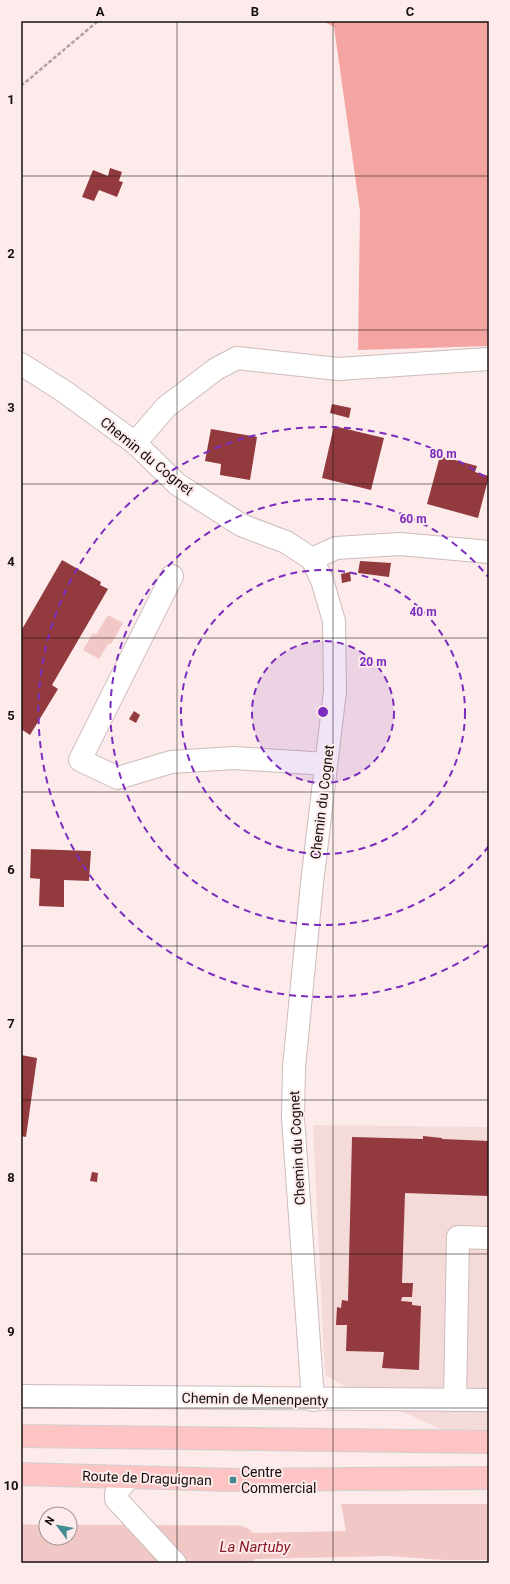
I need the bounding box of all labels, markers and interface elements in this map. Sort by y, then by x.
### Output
text: A [96,4,105,19]
text: B [251,4,259,19]
text: C [406,4,415,19]
text: 1 [7,92,15,107]
text: 2 [7,246,15,261]
text: 3 [7,400,15,415]
street label: Chemin du Cognet [97,414,197,499]
text: 80 m [429,447,457,461]
text: 60 m [399,512,427,526]
text: 4 [7,554,15,569]
text: 40 m [409,605,437,619]
text: 20 m [359,655,387,669]
centre of rings [316,705,330,719]
text: 5 [7,708,15,723]
street label: Chemin du Cognet [307,744,337,860]
text: 6 [7,862,15,877]
text: 7 [7,1016,15,1031]
street label: Chemin du Cognet [286,1090,308,1206]
text: 8 [7,1170,15,1185]
text: 9 [7,1324,15,1339]
street label: Chemin de Menenpenty [182,1390,329,1408]
place label: Centre Commercial [241,1464,316,1496]
street label: Route de Draguignan [82,1468,212,1488]
marker: Centre Commercial [228,1475,238,1485]
text: 10 [4,1478,18,1493]
north arrow [38,1506,78,1546]
text: N [42,1514,58,1528]
water label: La Nartuby [220,1538,292,1556]

